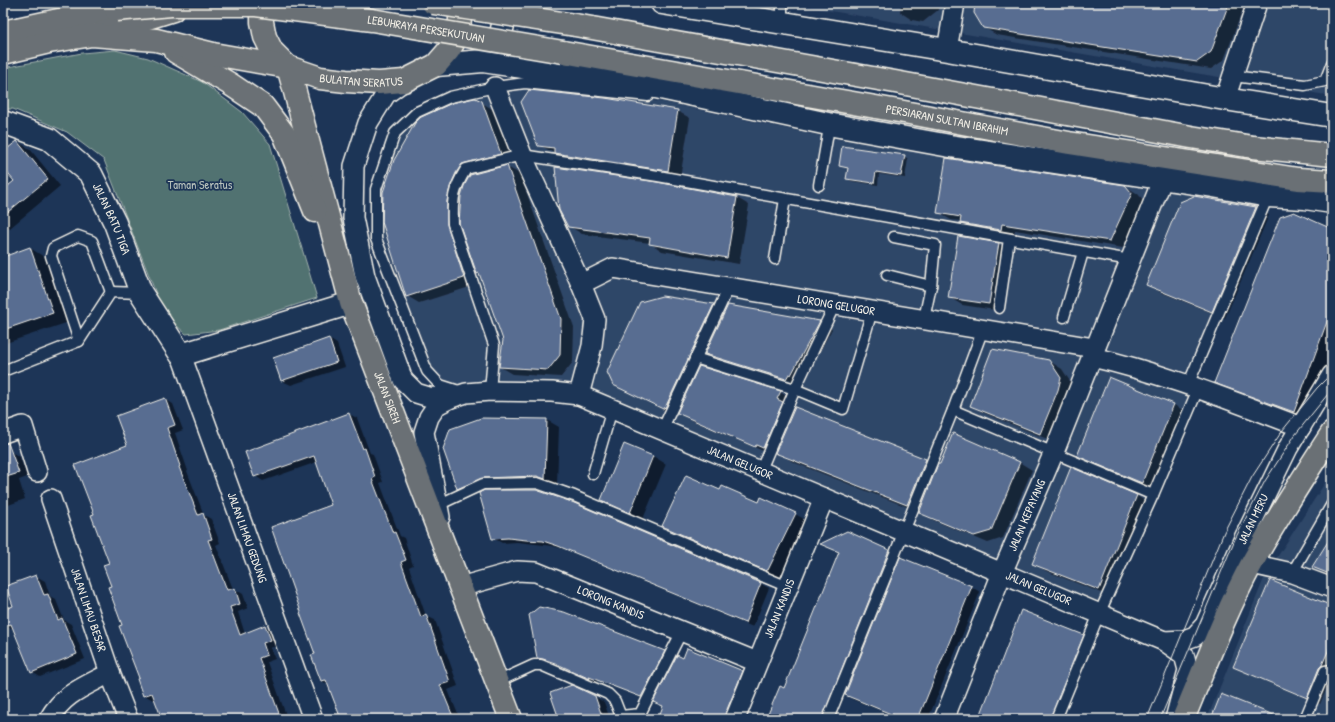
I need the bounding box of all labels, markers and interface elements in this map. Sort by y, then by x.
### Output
street label: LEBUHRAYA PERSEKUTUAN [367,11,486,47]
street label: BULATAN SERATUS [319,69,404,91]
street label: PERSIARAN SULTAN IBRAHIM [885,100,1010,139]
park label: Taman Seratus [168,176,233,193]
street label: JALAN BATU TIGA [89,180,135,257]
street label: LORONG GELUGOR [796,290,877,320]
street label: JALAN SIREH [370,369,406,426]
street label: JALAN GELUGOR [705,441,776,484]
street label: JALAN KEPAYANG [1003,476,1049,553]
street label: JALAN LIMAU GEDUNG [223,490,272,585]
street label: JALAN MERU [1233,490,1273,547]
street label: JALAN LIMAU BESAR [67,565,111,654]
street label: JALAN GELUGOR [1003,566,1075,609]
street label: JALAN KANDIS [759,576,799,641]
street label: LORONG KANDIS [575,581,647,623]

